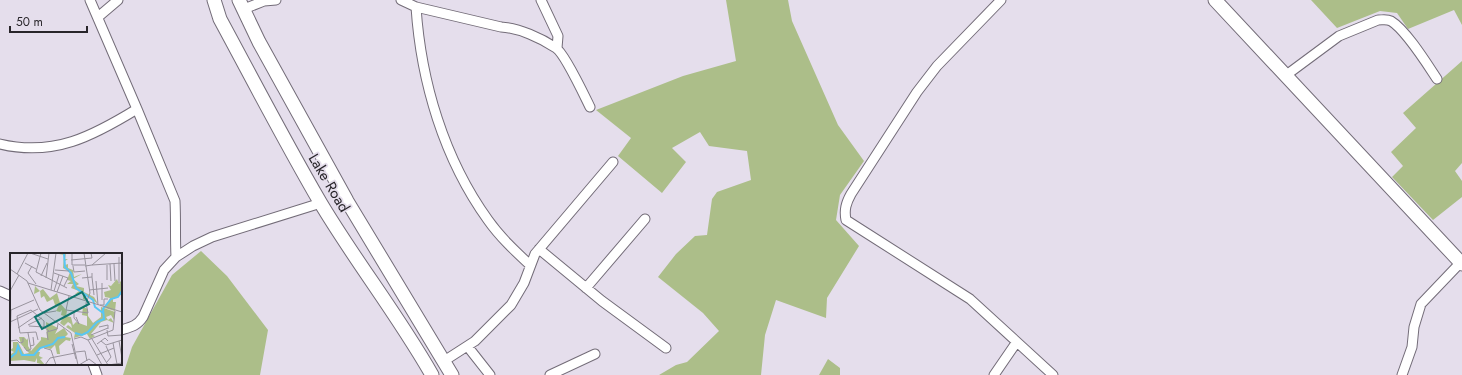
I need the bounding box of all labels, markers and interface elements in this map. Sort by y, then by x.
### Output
scale bar [10,8,87,34]
text: 50 m [16,13,43,31]
street label: Lake Road [303,150,355,216]
inset map [10,253,122,365]

